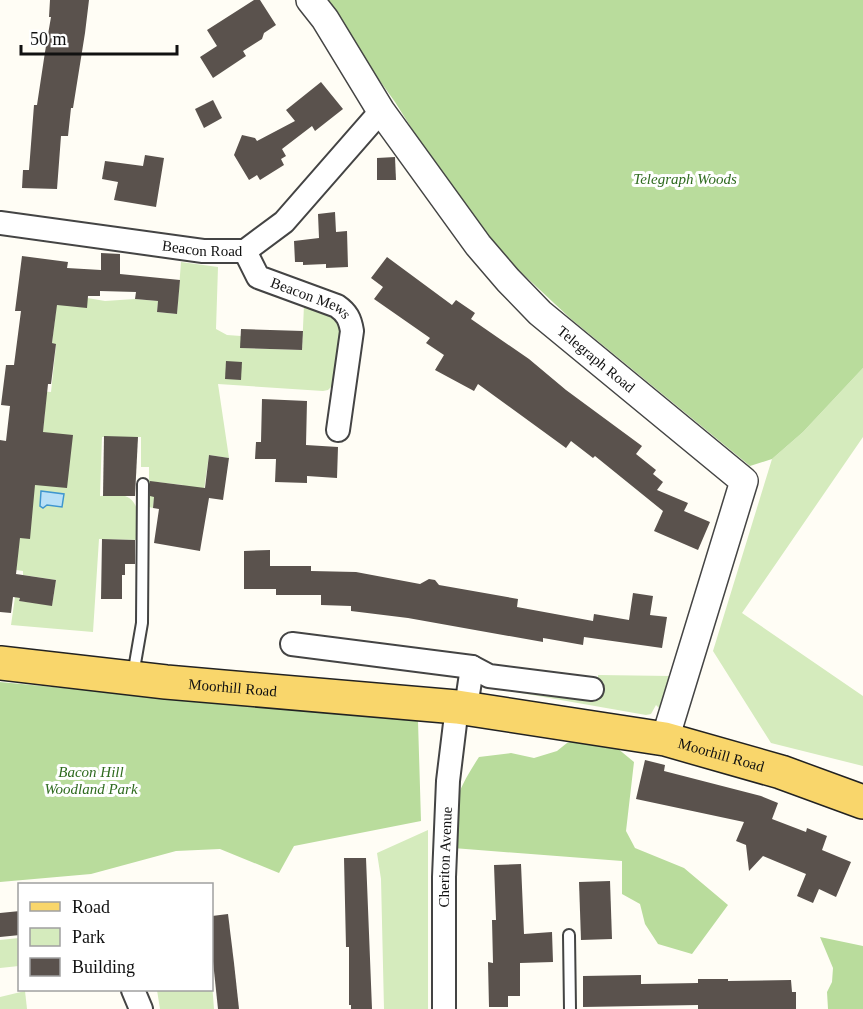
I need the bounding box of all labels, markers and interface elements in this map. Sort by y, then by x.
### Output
scale bar [21,18,177,56]
text: 50 m [30,29,67,49]
park label: Telegraph Woods [633,171,737,187]
street label: Beacon Road [161,237,243,259]
street label: Beacon Mews [269,274,355,322]
street label: Telegraph Road [554,323,638,396]
street label: Moorhill Road [188,676,278,700]
street label: Moorhill Road [676,735,767,775]
park label: Bacon Hill Woodland Park [44,764,138,797]
street label: Cheriton Avenue [436,806,455,908]
legend [18,883,213,991]
text: Road [72,897,110,917]
text: Park [72,927,105,947]
text: Building [72,957,135,977]

